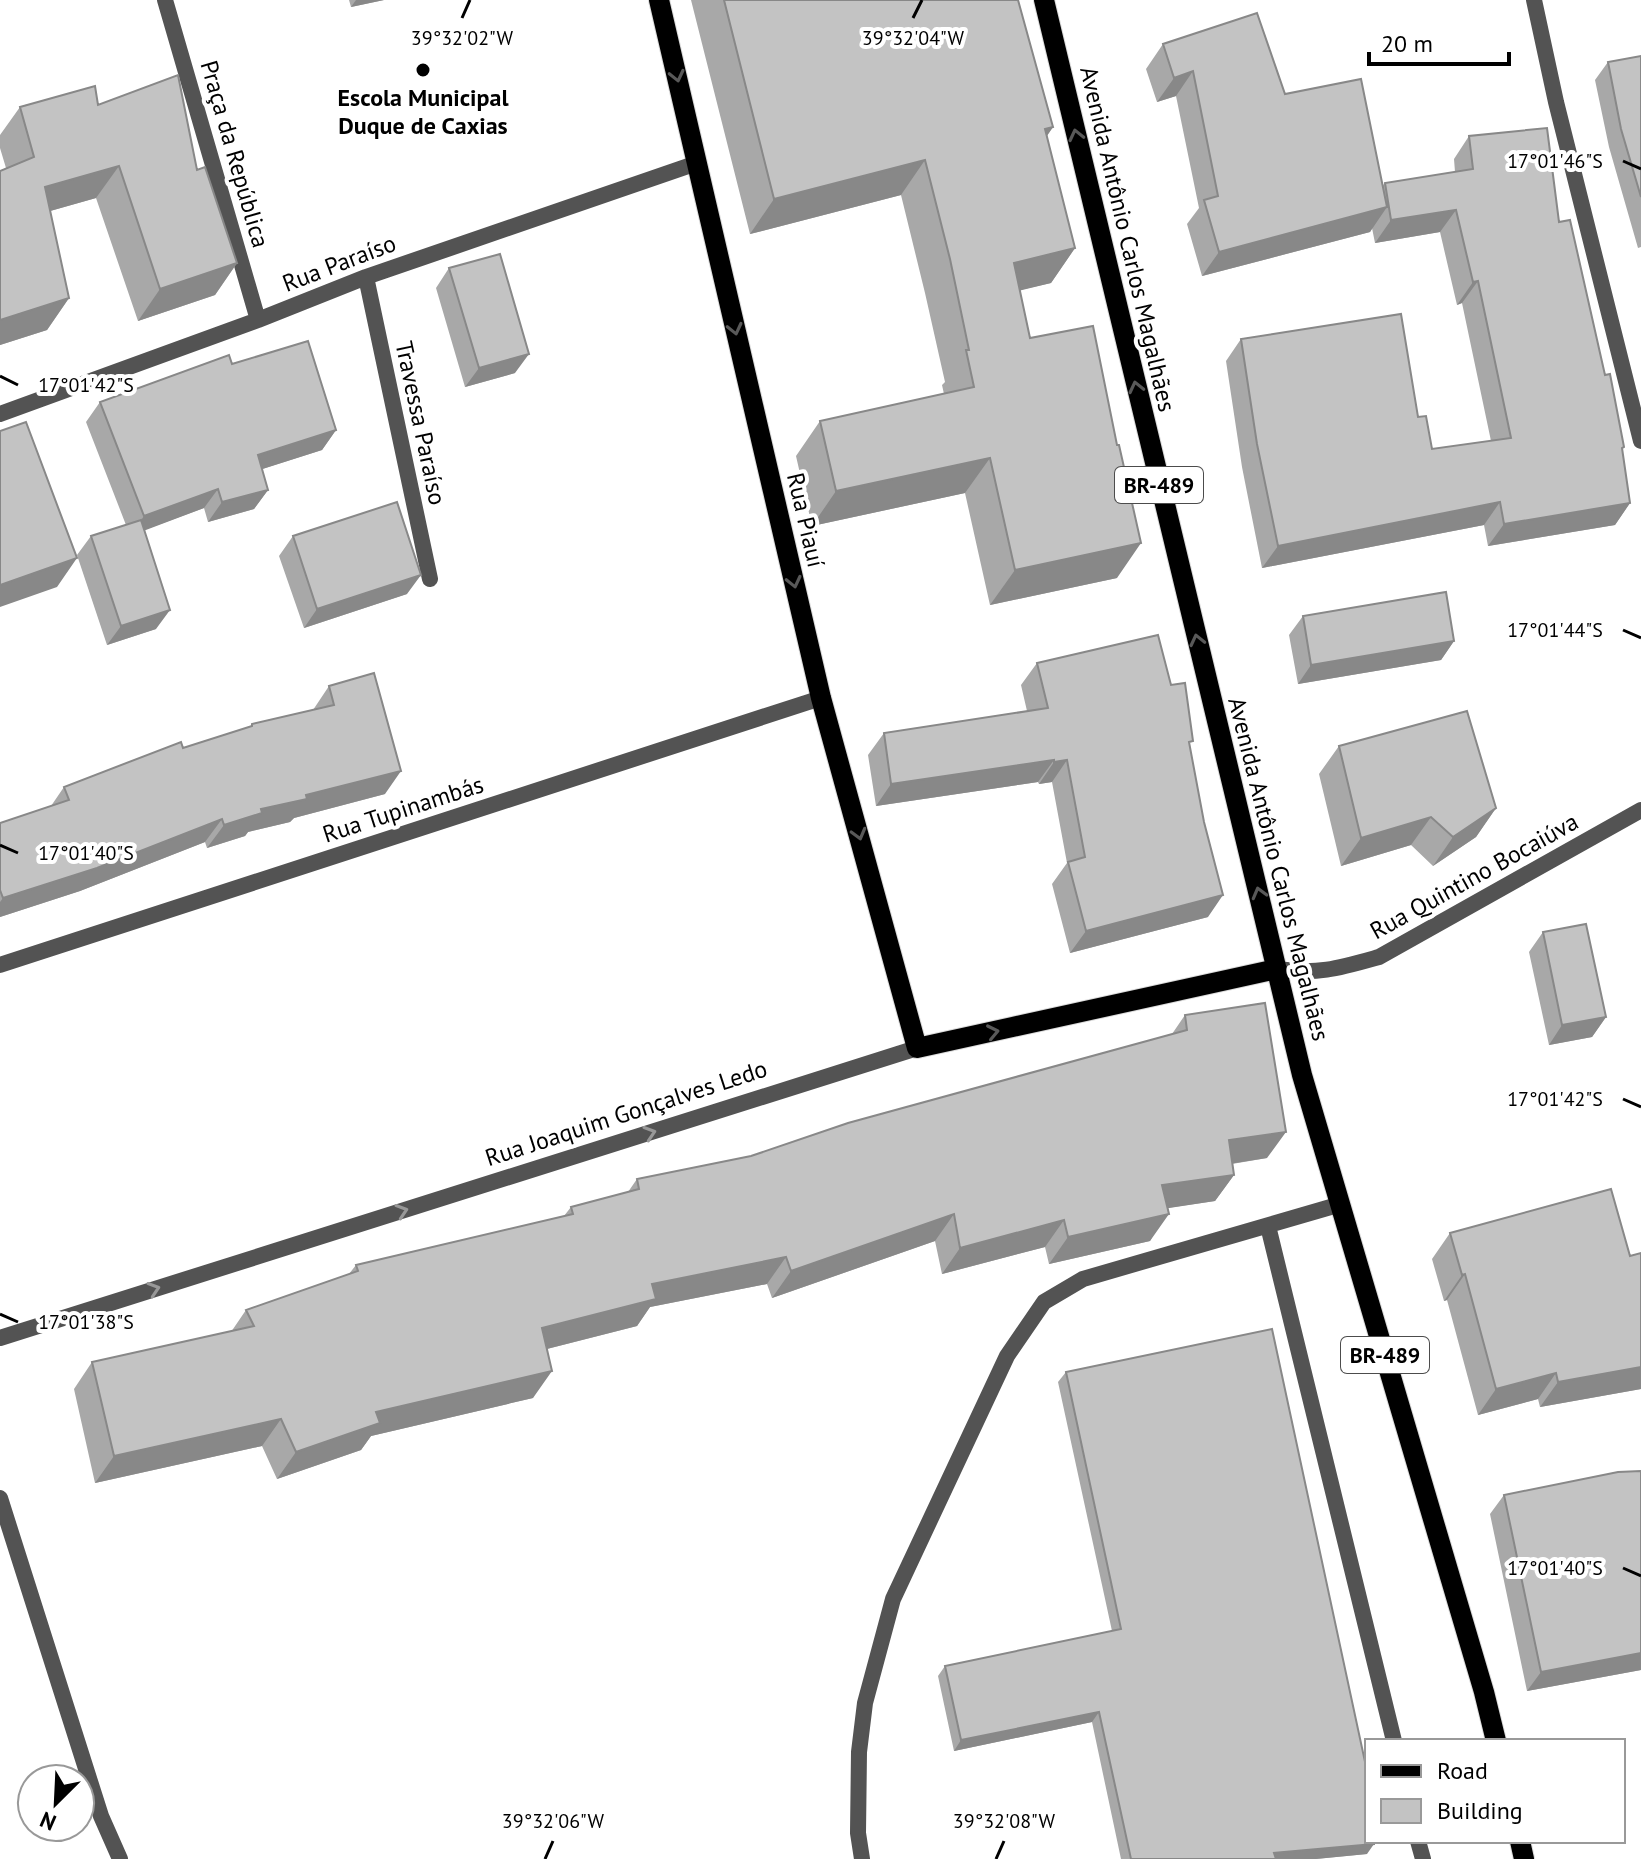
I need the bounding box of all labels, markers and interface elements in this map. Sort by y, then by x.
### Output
scale bar [1369,16,1509,66]
text: 39°32'02"W [411,25,514,51]
text: 39°32'04"W [862,25,965,51]
text: 20 m [1381,28,1433,59]
street label: Praça da República [193,57,277,251]
marker: Escola Municipal Duque de Caxias [414,61,432,79]
street label: Avenida Antônio Carlos Magalhães [1073,63,1183,415]
one-way arrow [667,69,684,82]
place label: Escola Municipal Duque de Caxias [338,82,509,141]
one-way arrow [1068,128,1085,142]
text: 17°01'46"S [1507,148,1603,174]
street label: Rua Paraíso [278,227,400,299]
one-way arrow [726,322,743,336]
street label: Travessa Paraíso [388,338,454,508]
text: 17°01'42"S [38,372,134,398]
one-way arrow [1129,381,1146,395]
road number: BR-489 [1115,467,1203,503]
street label: Rua Piauí [780,470,832,570]
one-way arrow [785,575,802,589]
text: 17°01'44"S [1507,617,1603,643]
one-way arrow [1189,634,1206,648]
street label: Avenida Antônio Carlos Magalhães [1221,694,1337,1044]
street label: Rua Tupinambás [319,768,487,850]
street label: Rua Quintino Bocaiúva [1364,806,1584,946]
one-way arrow [849,827,866,841]
text: 17°01'40"S [38,840,134,866]
one-way arrow [1252,886,1269,900]
one-way arrow [986,1024,1000,1041]
street label: Rua Joaquim Gonçalves Ledo [481,1053,771,1173]
text: 17°01'42"S [1507,1086,1603,1112]
one-way arrow [643,1126,657,1142]
one-way arrow [395,1204,409,1220]
one-way arrow [147,1282,161,1298]
text: 17°01'38"S [38,1309,134,1335]
road number: BR-489 [1341,1337,1429,1373]
text: 17°01'40"S [1507,1555,1603,1581]
legend [1365,1739,1625,1843]
text: Road [1437,1755,1488,1786]
north arrow [16,1763,96,1843]
text: Building [1437,1795,1523,1826]
text: N [36,1806,60,1837]
text: 39°32'06"W [502,1808,605,1834]
text: 39°32'08"W [953,1808,1056,1834]

